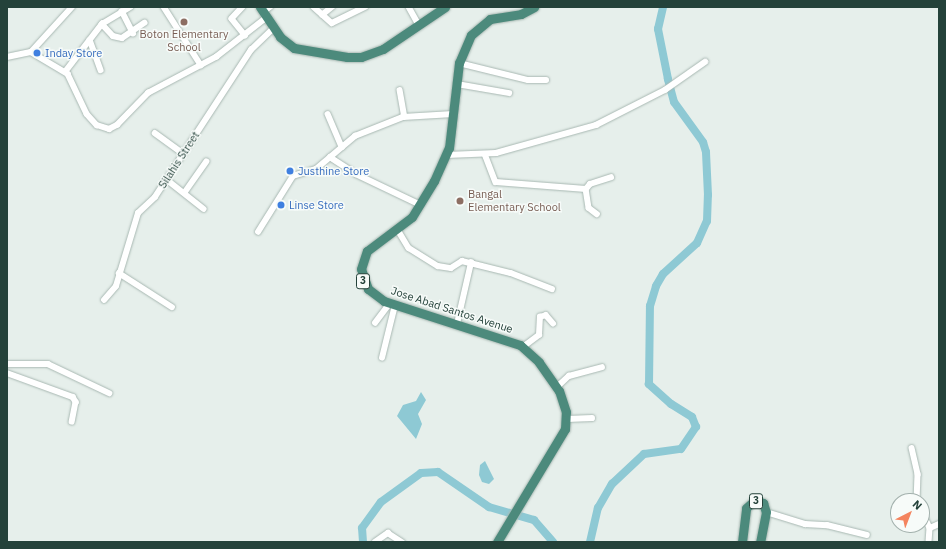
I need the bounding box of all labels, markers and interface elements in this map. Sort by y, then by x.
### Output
marker: Boton Elementary School [179,17,189,27]
place label: Boton Elementary School [140,28,228,54]
place label: Inday Store [45,46,102,60]
marker: Inday Store [32,48,42,58]
street label: Silahis Street [156,129,202,191]
place label: Justhine Store [298,164,369,178]
marker: Justhine Store [285,166,295,176]
place label: Bangal Elementary School [468,188,561,214]
marker: Bangal Elementary School [455,196,465,206]
place label: Linse Store [289,198,344,212]
marker: Linse Store [276,200,286,210]
road number: 3 [356,273,370,289]
street label: Jose Abad Santos Avenue [389,284,515,336]
road number: 3 [749,493,763,509]
north arrow [890,493,930,533]
text: N [910,497,925,513]

